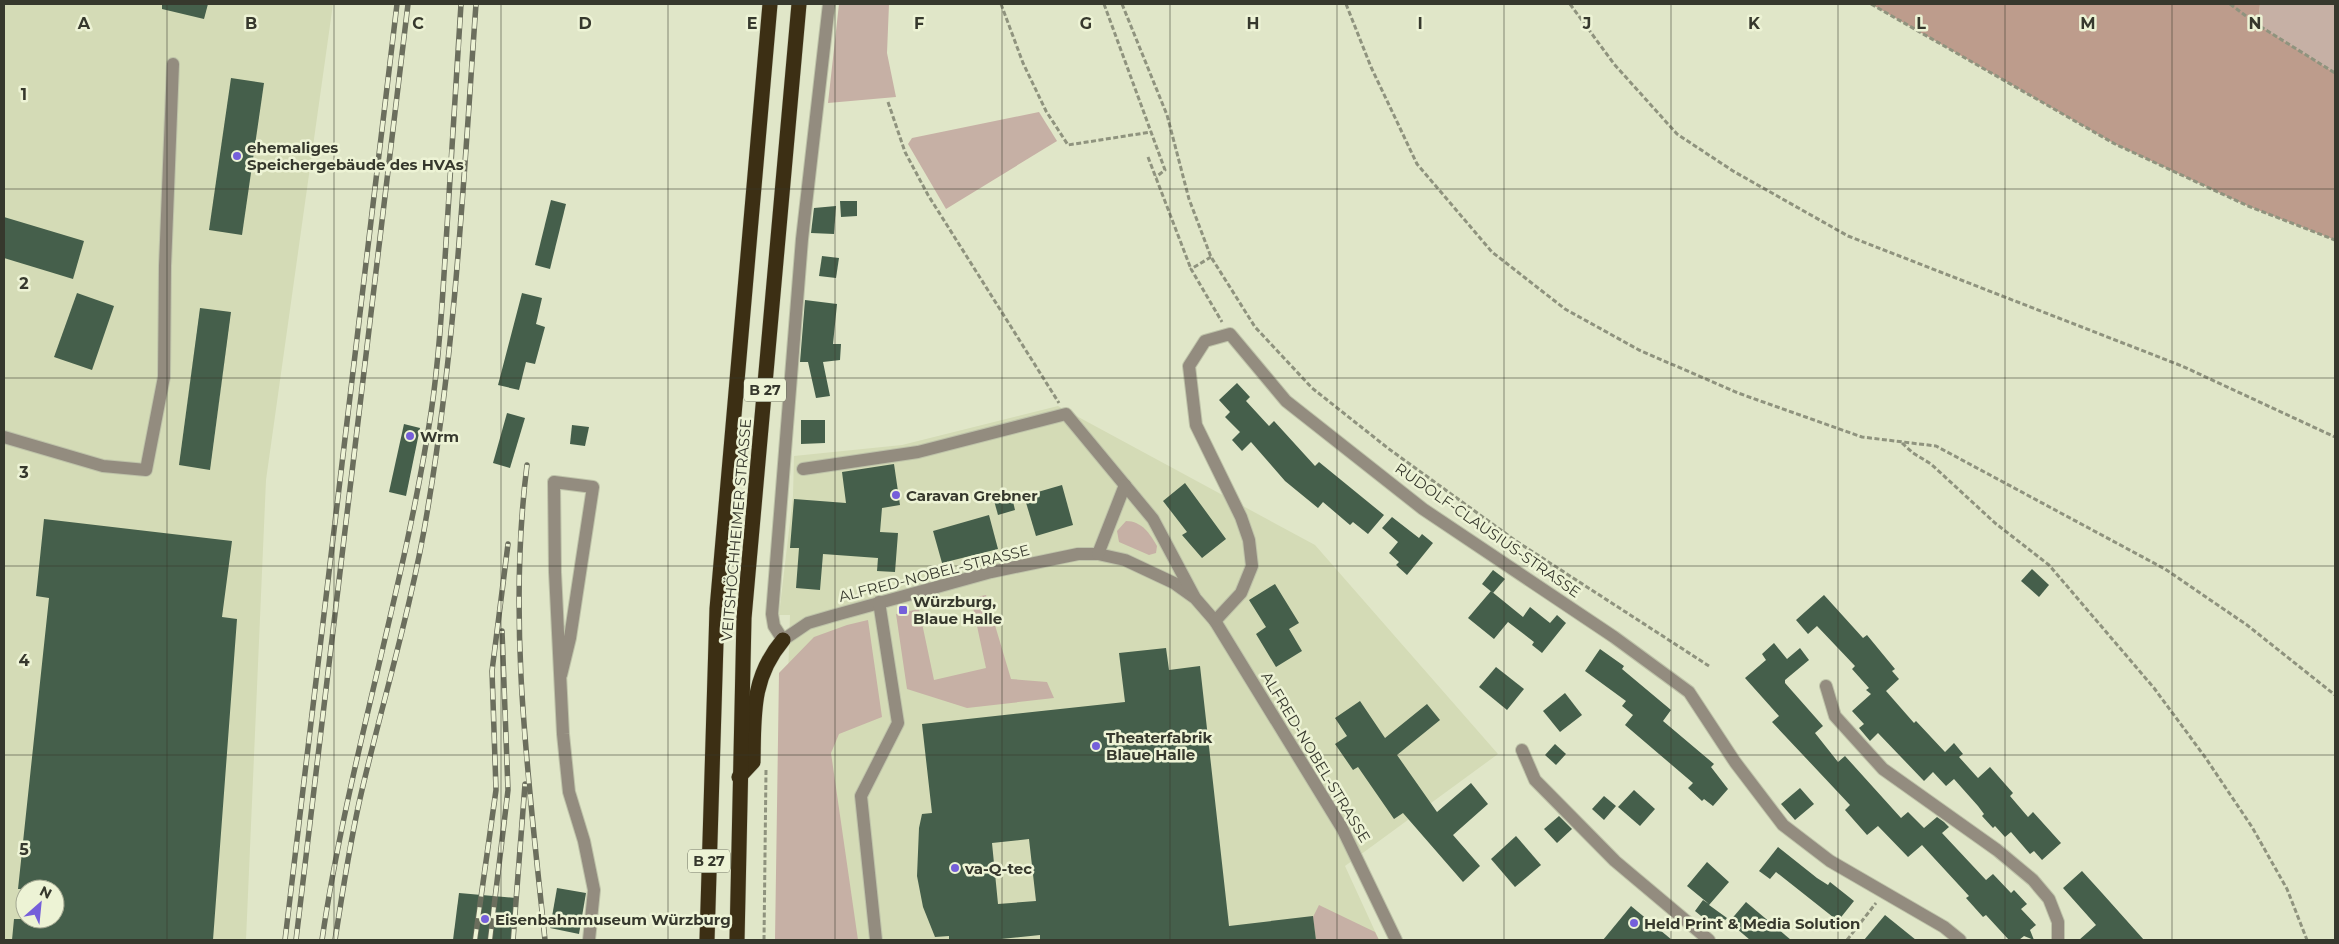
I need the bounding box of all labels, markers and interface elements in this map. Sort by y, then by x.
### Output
text: A [77,14,91,33]
text: B [245,14,257,33]
text: C [412,14,424,33]
text: D [578,14,592,33]
text: E [747,14,757,33]
text: F [914,14,924,33]
text: G [1080,14,1092,33]
text: H [1247,14,1259,33]
text: I [1417,14,1423,33]
text: J [1582,14,1591,33]
text: K [1748,14,1761,33]
text: L [1916,14,1926,33]
text: M [2080,14,2096,33]
text: N [2249,14,2261,33]
text: 1 [21,85,27,104]
place label: ehemaliges Speichergebäude des HVAs [247,138,464,174]
marker: ehemaliges Speichergebäude des HVAs [231,150,243,162]
text: 2 [19,274,29,293]
road number: B 27 [744,378,786,402]
street label: VEITSHÖCHHEIMER STRASSE [717,418,755,642]
place label: Wrm [420,427,459,446]
marker: Wrm [404,430,416,442]
street label: RUDOLF-CLAUSIUS-STRASSE [1392,459,1584,601]
text: 3 [18,463,29,482]
place label: Caravan Grebner [906,486,1038,505]
marker: Caravan Grebner [890,489,902,501]
street label: ALFRED-NOBEL-STRASSE [837,540,1031,606]
place label: Würzburg, Blaue Halle [913,592,1002,628]
marker: Würzburg, Blaue Halle [897,604,909,616]
text: 4 [18,651,30,670]
street label: ALFRED-NOBEL-STRASSE [1257,668,1375,846]
place label: Theaterfabrik Blaue Halle [1106,728,1213,764]
marker: Theaterfabrik Blaue Halle [1090,740,1102,752]
text: 5 [19,840,29,859]
road number: B 27 [688,849,730,872]
place label: va-Q-tec [964,859,1032,878]
marker: va-Q-tec [949,862,961,874]
north arrow [15,879,65,929]
text: N [37,882,55,903]
place label: Eisenbahnmuseum Würzburg [495,910,731,929]
marker: Eisenbahnmuseum Würzburg [479,913,491,925]
place label: Held Print & Media Solution [1644,914,1860,933]
marker: Held Print & Media Solution [1628,917,1640,929]

